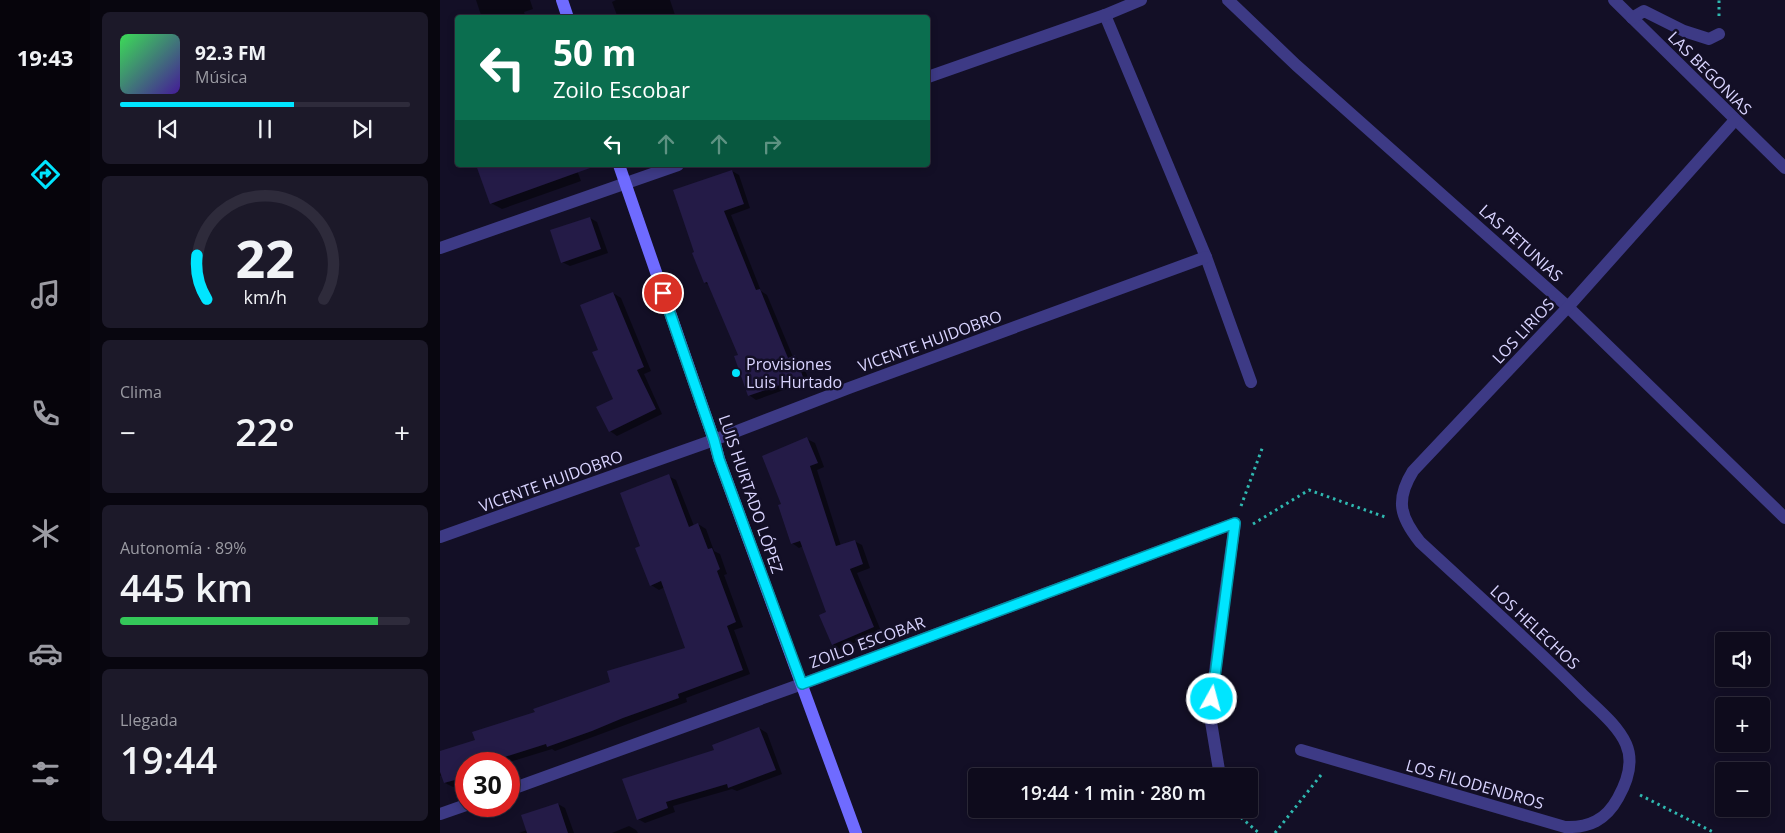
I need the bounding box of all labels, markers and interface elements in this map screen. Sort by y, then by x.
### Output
street label: LAS BEGONIAS [1663,26,1757,120]
text: 50 m [553,29,636,76]
icon: left [470,35,535,100]
text: 92.3 FM [195,40,266,66]
text: 19:43 [17,42,73,72]
text: Música [195,66,247,88]
text: Zoilo Escobar [553,74,690,104]
icon: previous [154,115,182,143]
icon: pause [251,115,279,143]
icon: next [348,115,376,143]
icon: left [599,130,627,158]
icon: ahead [652,130,680,158]
icon: ahead [705,130,733,158]
icon: right [758,130,786,158]
icon: directions [28,157,63,192]
street label: LAS PETUNIAS [1474,199,1568,287]
text: 22 [235,222,295,293]
pin [642,272,684,314]
icon: music [28,277,63,312]
icon: arrive [649,279,677,307]
text: km/h [243,285,287,309]
street label: LOS LIRIOS [1487,293,1559,369]
street label: VICENTE HUIDOBRO [855,305,1005,377]
place label: Provisiones Luis Hurtado [746,353,842,393]
marker: Provisiones Luis Hurtado [730,367,742,379]
text: Clima [120,381,162,403]
icon: phone [28,396,63,431]
text: 22° [235,405,295,457]
street label: LUIS HURTADO LÓPEZ [714,412,788,576]
text: − [120,413,136,451]
text: + [394,413,410,451]
street label: VICENTE HUIDOBRO [476,445,626,517]
icon: climate [28,516,63,551]
text: Autonomía · 89% [120,537,246,559]
text: 445 km [120,561,253,613]
street label: LOS HELECHOS [1486,580,1585,674]
street label: ZOILO ESCOBAR [806,611,928,673]
map controls [1715,632,1770,817]
button: sound [1715,632,1770,687]
icon: car [28,636,63,671]
position arrow [1185,672,1237,724]
button: + [1715,697,1770,752]
text: Llegada [120,709,178,731]
text: 19:44 [120,733,217,785]
speed limit sign: 30 [455,752,520,817]
street label: LOS FILODENDROS [1403,754,1547,814]
icon: filters [28,756,63,791]
button: − [1715,762,1770,817]
text: 19:44 · 1 min · 280 m [1020,780,1206,806]

